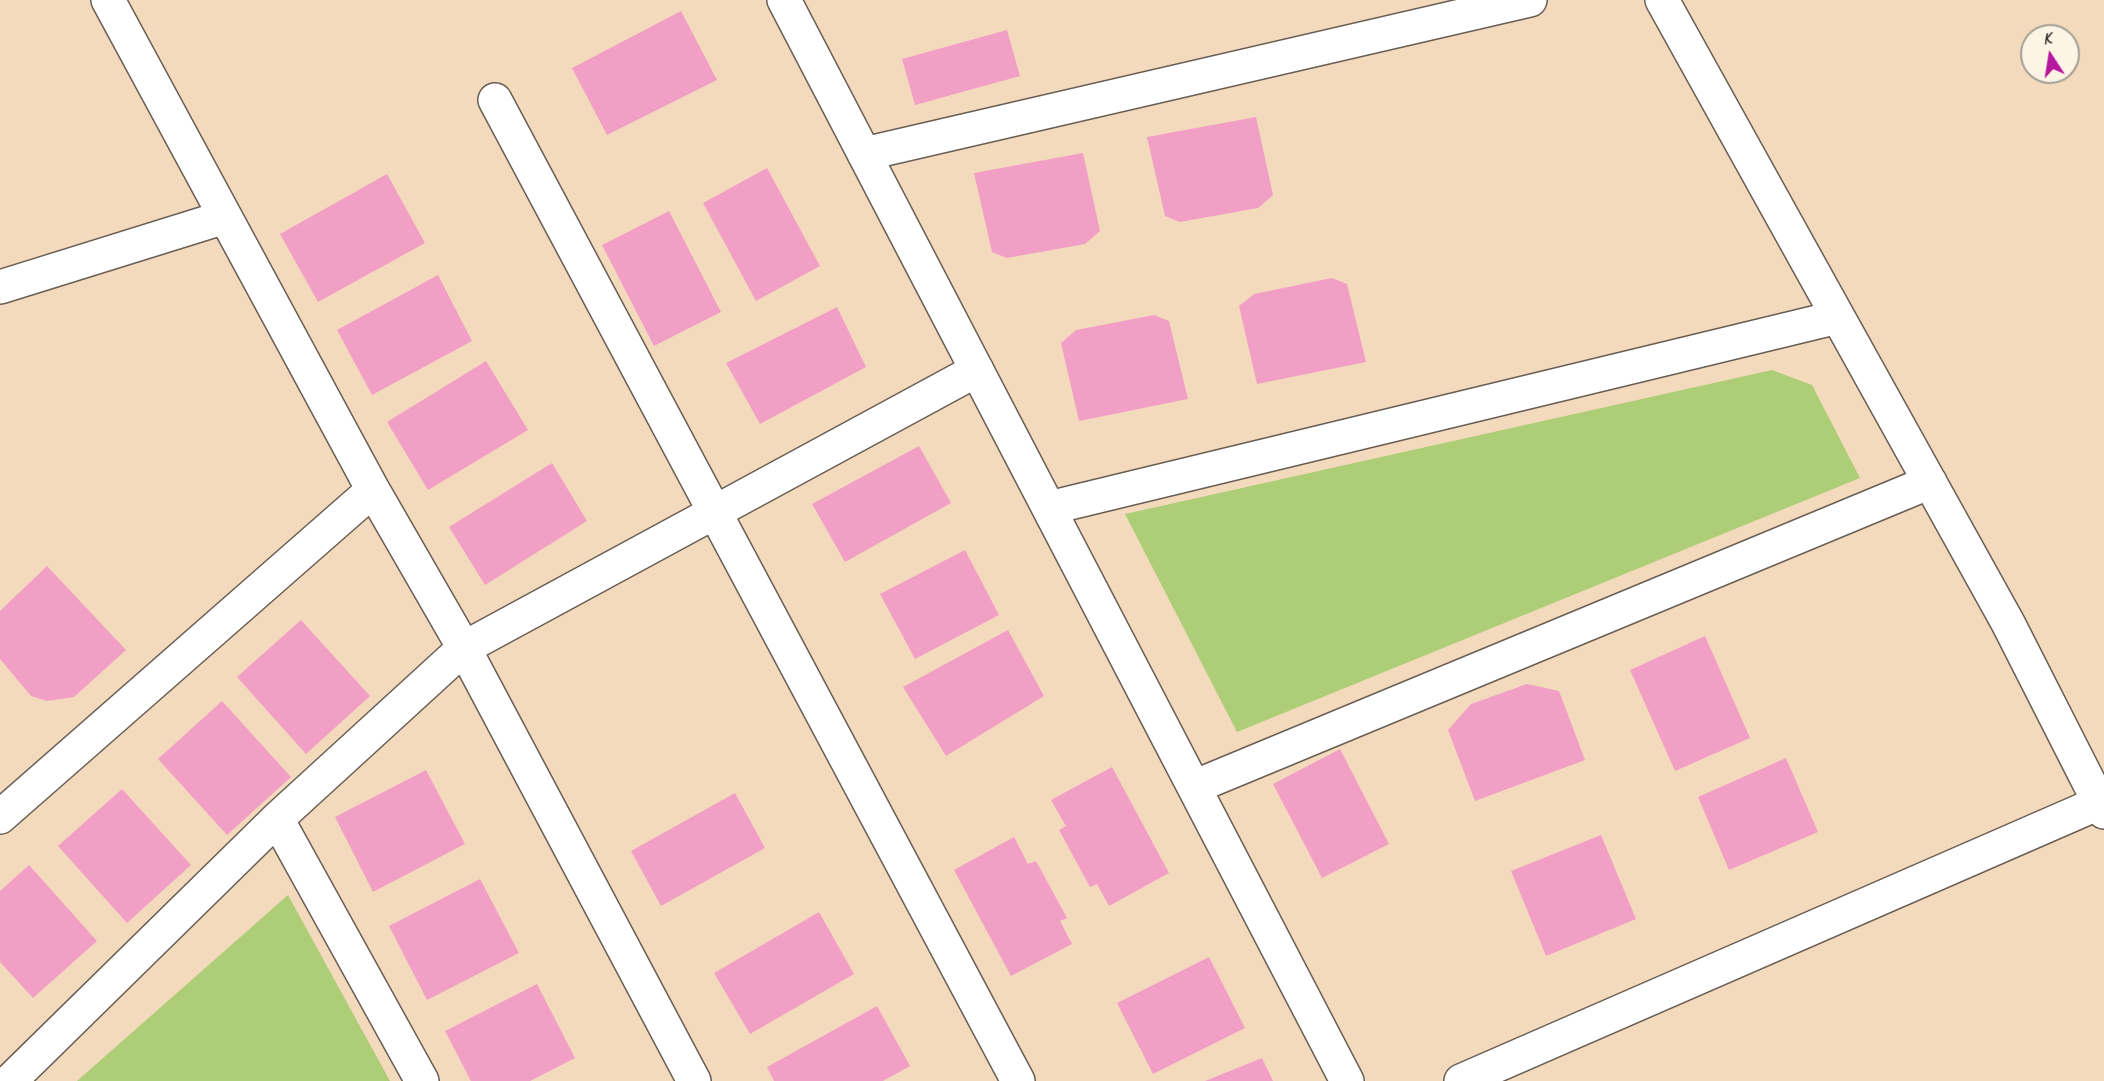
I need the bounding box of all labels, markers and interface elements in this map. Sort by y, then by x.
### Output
north arrow [2020,24,2080,84]
text: K [2041,28,2053,49]

